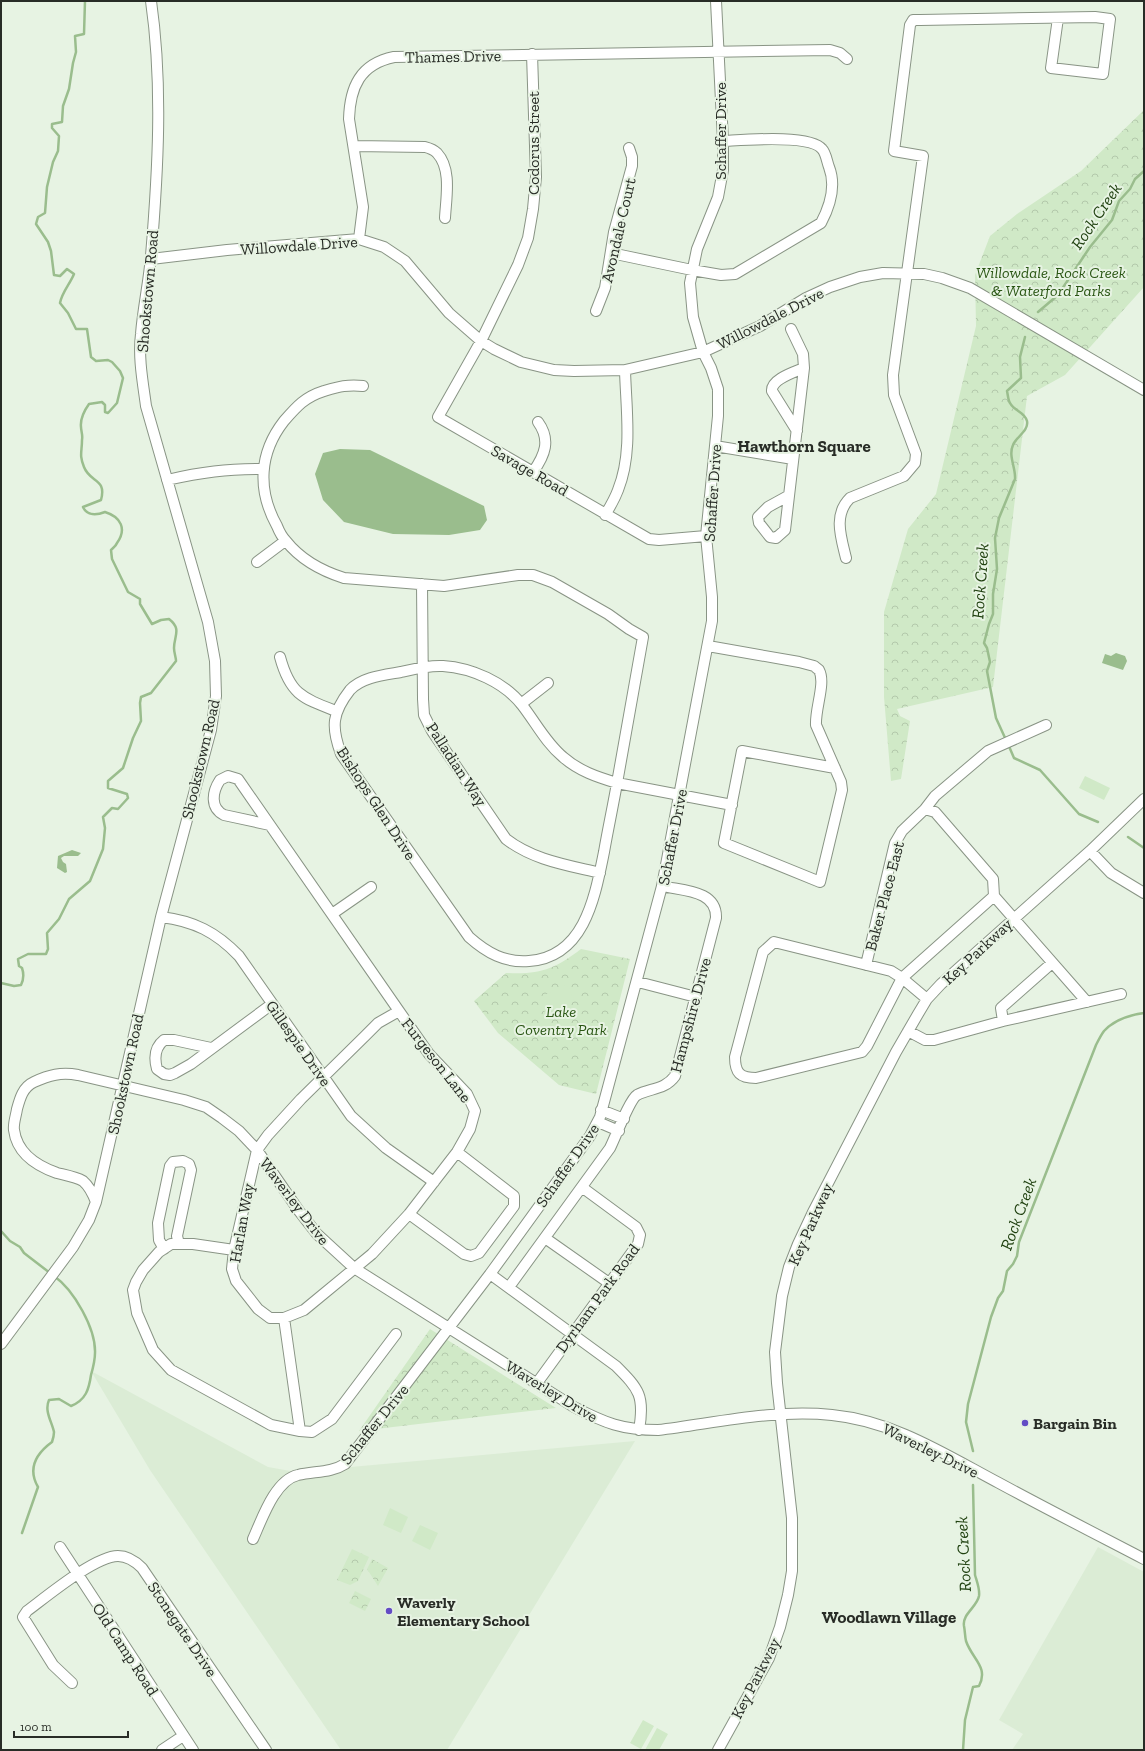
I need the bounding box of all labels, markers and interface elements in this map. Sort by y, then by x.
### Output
street label: Thames Drive [405,46,501,67]
street label: Schaffer Drive [711,82,730,180]
street label: Codorus Street [524,91,543,195]
street label: Avondale Court [597,176,640,284]
water label: Rock Creek [1067,179,1126,253]
street label: Shookstown Road [133,229,162,353]
street label: Willowdale Drive [240,232,358,259]
park label: Willowdale, Rock Creek & Waterford Parks [976,263,1126,300]
street label: Willowdale Drive [714,283,827,354]
district label: Hawthorn Square [737,436,871,456]
street label: Savage Road [488,441,572,500]
street label: Schaffer Drive [700,444,725,542]
water label: Rock Creek [967,542,993,619]
street label: Shookstown Road [177,697,224,821]
street label: Palladian Way [422,719,491,810]
street label: Bishops Glen Drive [333,743,420,863]
street label: Schaffer Drive [654,787,691,887]
street label: Baker Place East [861,839,908,953]
street label: Key Parkway [939,914,1017,988]
street label: Hampshire Drive [666,956,715,1075]
street label: Gillespie Drive [262,997,335,1090]
park label: Lake Coventry Park [515,1002,607,1039]
street label: Shookstown Road [103,1012,148,1136]
street label: Furgeson Lane [398,1014,476,1106]
street label: Schaffer Drive [532,1120,603,1211]
street label: Waverley Drive [256,1154,334,1249]
water label: Rock Creek [996,1175,1040,1253]
street label: Key Parkway [784,1179,837,1268]
street label: Harlan Way [225,1181,258,1264]
street label: Dyrham Park Road [552,1240,643,1356]
street label: Waverley Drive [502,1356,601,1426]
street label: Schaffer Drive [336,1380,412,1468]
place label: Bargain Bin [1033,1414,1117,1433]
marker: Bargain Bin [1020,1418,1030,1428]
street label: Waverley Drive [880,1419,982,1482]
water label: Rock Creek [951,1515,975,1592]
street label: Stonegate Drive [144,1578,221,1680]
place label: Waverly Elementary School [397,1593,530,1630]
street label: Old Camp Road [89,1599,163,1699]
marker: Waverly Elementary School [384,1606,394,1616]
district label: Woodlawn Village [822,1607,956,1627]
street label: Key Parkway [727,1634,784,1722]
scale bar [14,1713,128,1739]
text: 100 m [20,1720,52,1734]

